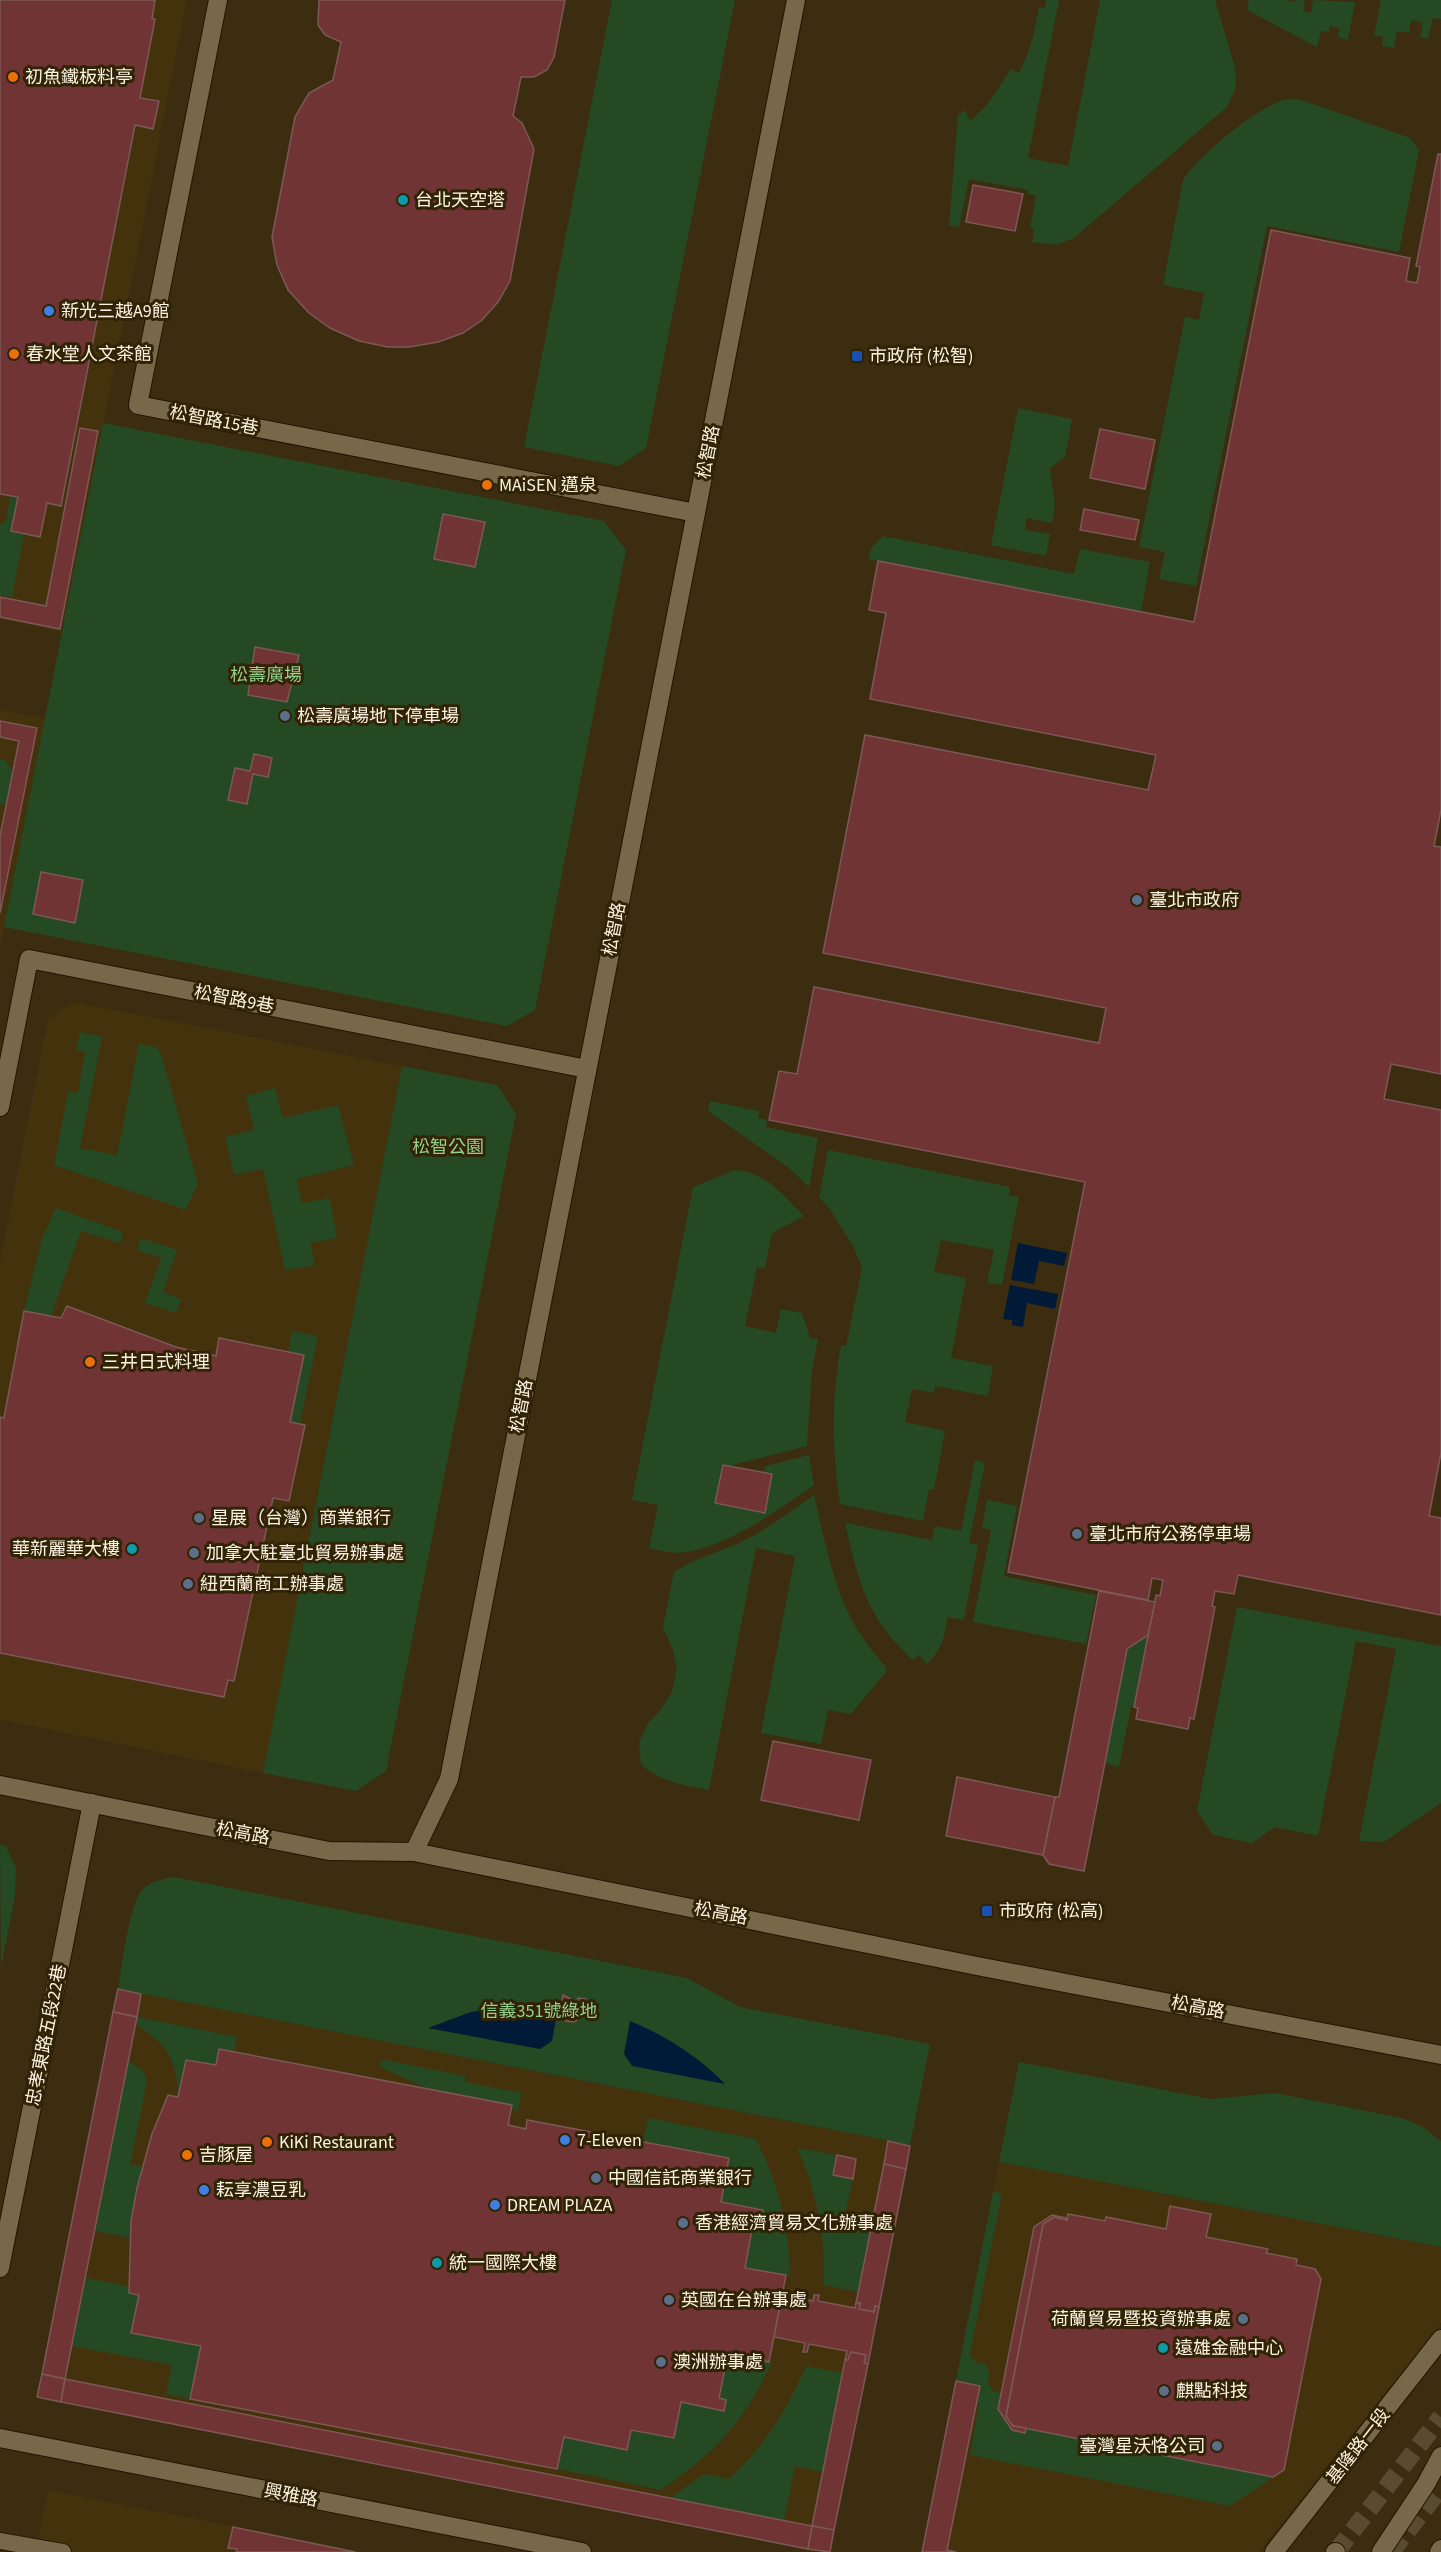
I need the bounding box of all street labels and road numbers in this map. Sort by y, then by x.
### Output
street label: 松智路15巷 [167,400,260,441]
street label: 松智路 [691,423,726,481]
street label: 松智路 [597,900,632,958]
street label: 松智路9巷 [192,979,276,1019]
street label: 松智路 [504,1377,539,1435]
street label: 松高路 [214,1816,272,1851]
street label: 松高路 [692,1896,750,1931]
street label: 忠孝東路五段22巷 [20,1962,72,2108]
street label: 松高路 [1169,1990,1227,2025]
street label: 基隆路一段 [1321,2403,1396,2489]
street label: 興雅路 [262,2478,320,2513]

